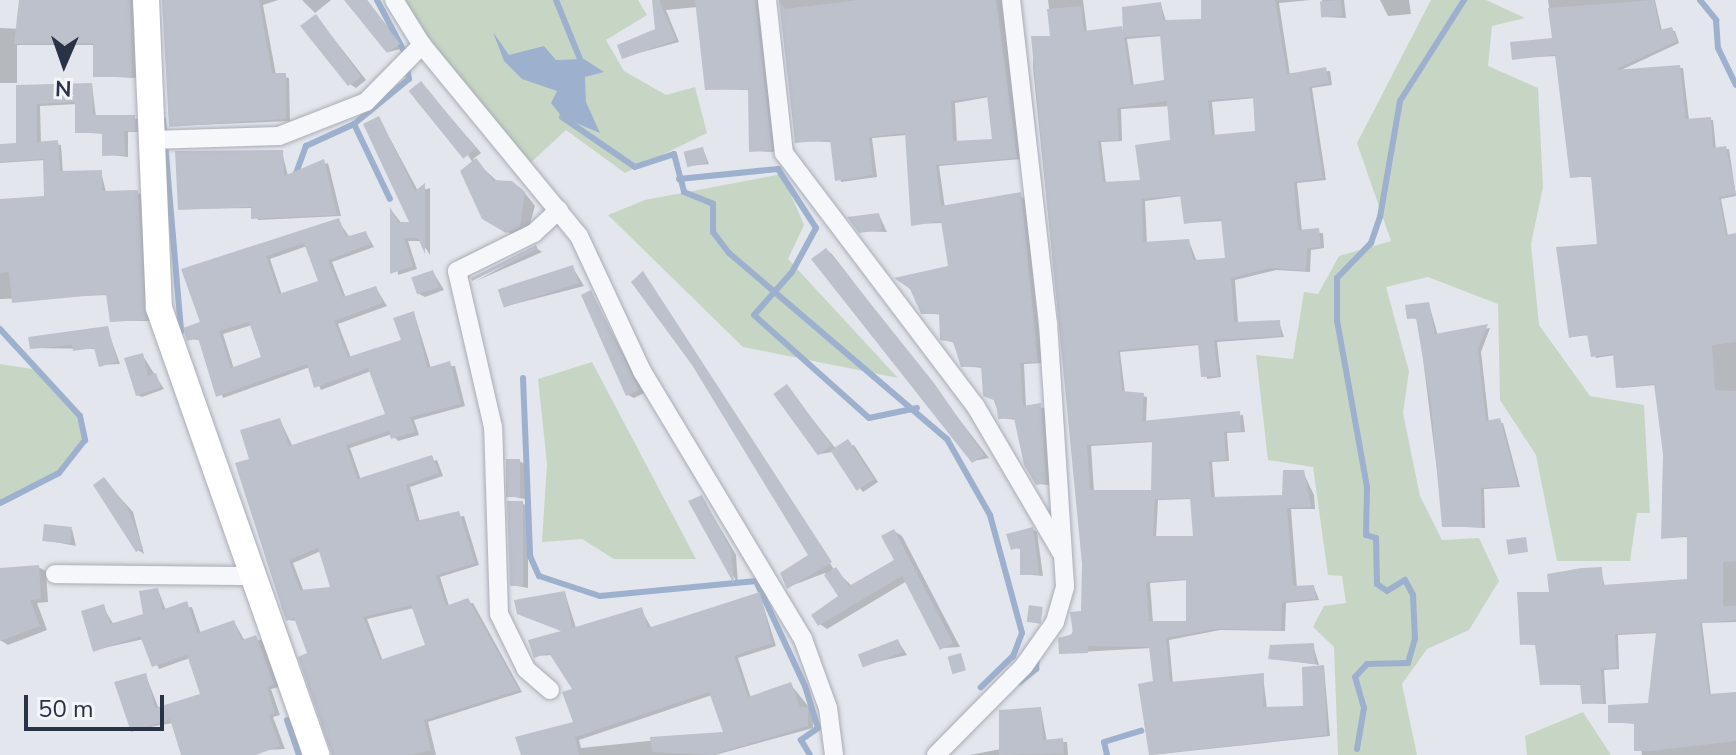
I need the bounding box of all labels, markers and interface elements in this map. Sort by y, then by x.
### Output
north arrow [24,24,104,104]
text: N [54,73,72,103]
scale bar [28,679,168,729]
text: 50 m [38,693,94,725]

